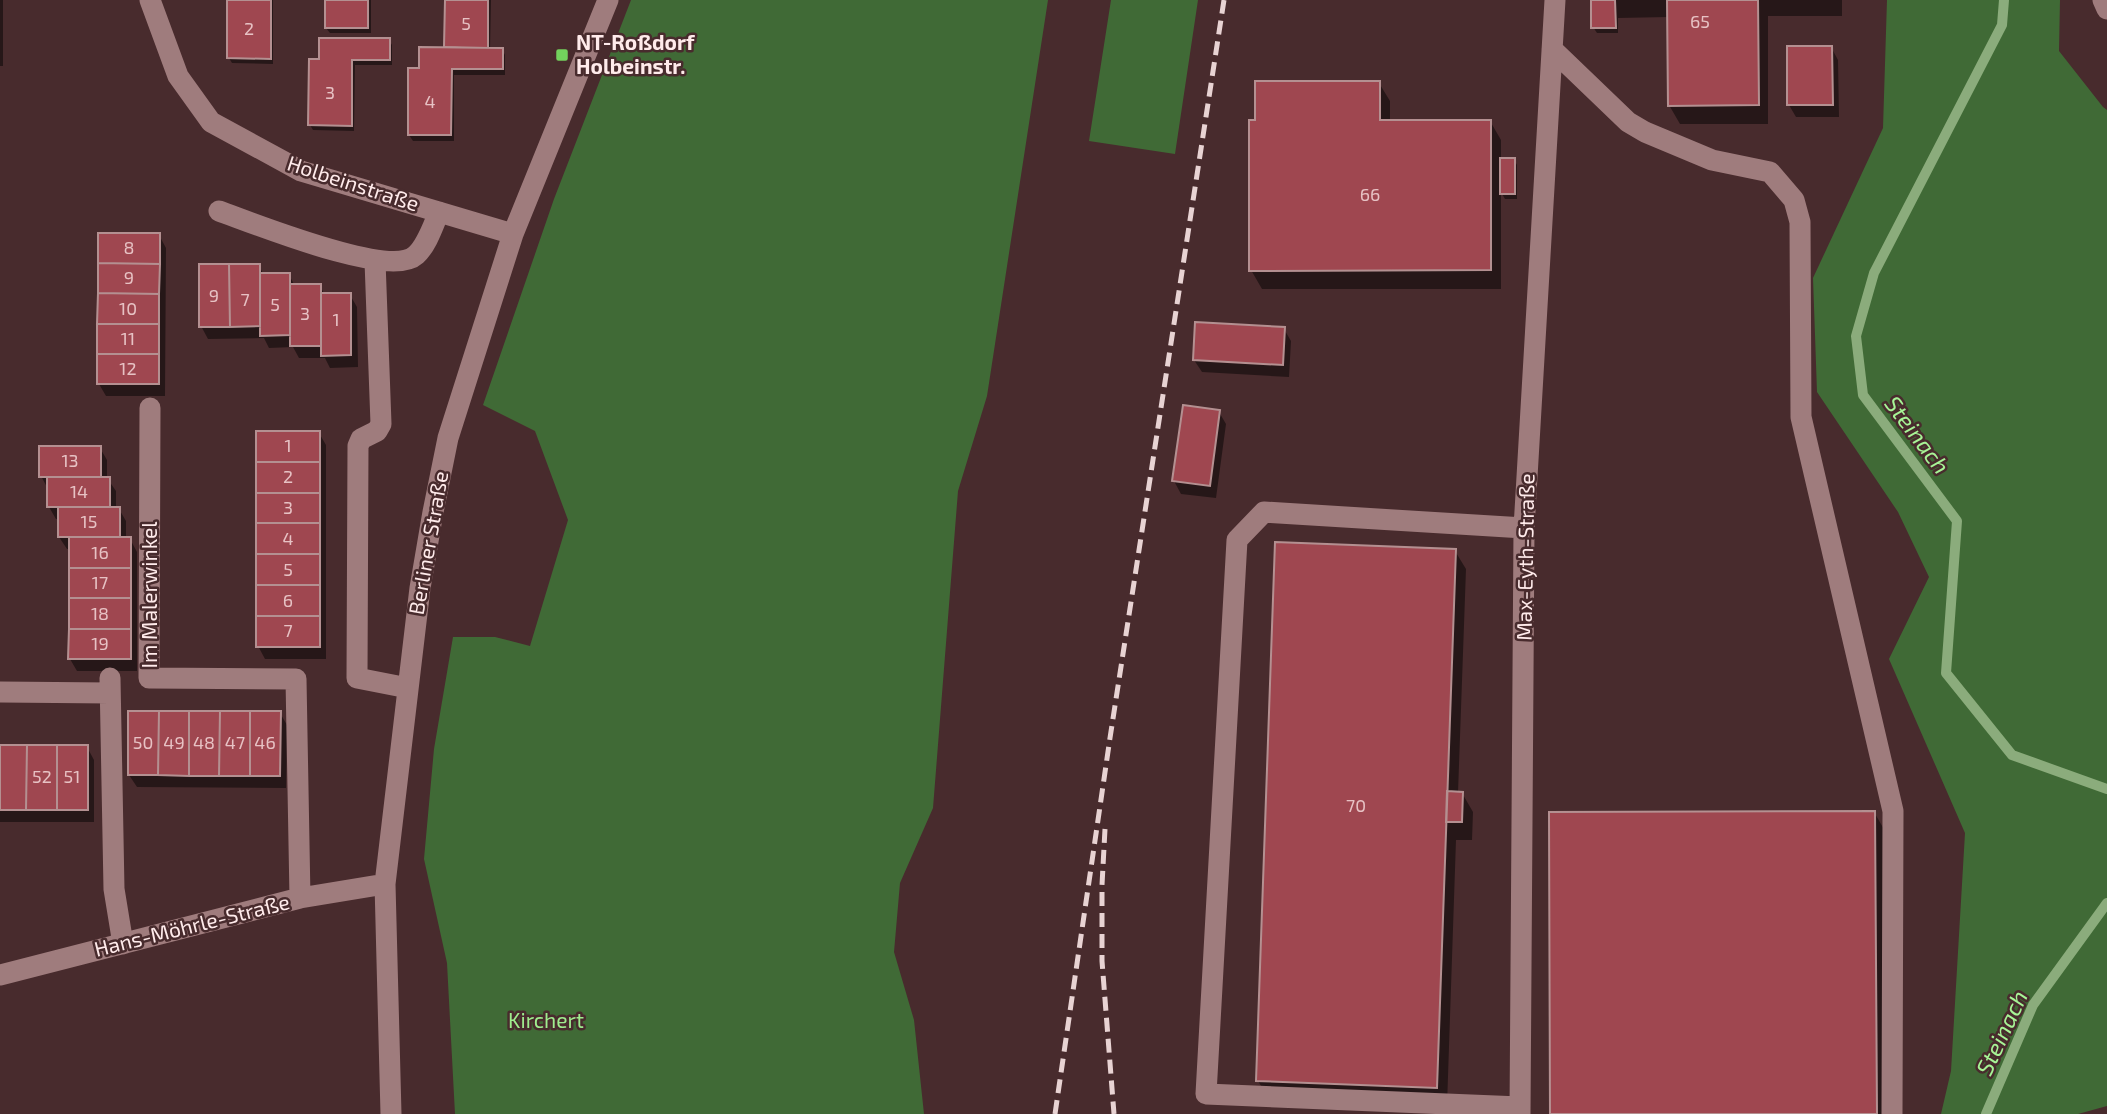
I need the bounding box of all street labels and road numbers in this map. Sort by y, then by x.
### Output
street label: Holbeinstraße [284,150,422,216]
street label: Berliner Straße [403,469,452,616]
street label: Max-Eyth-Straße [1511,473,1538,641]
street label: Im Malerwinkel [136,521,161,669]
street label: Hans-Möhrle-Straße [91,888,292,961]

